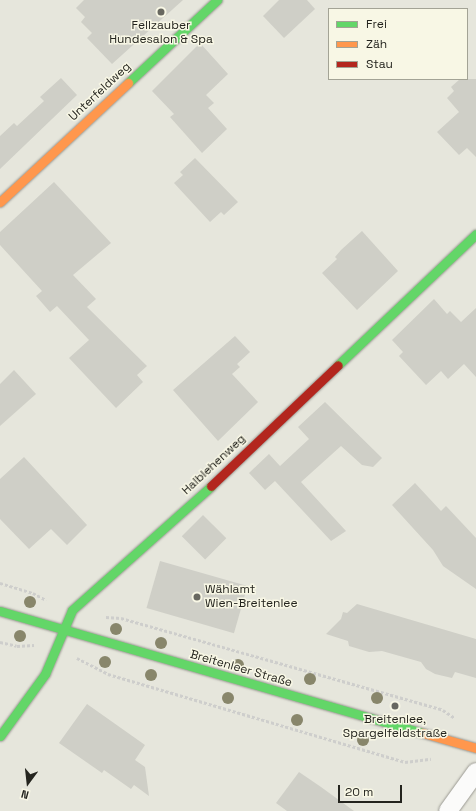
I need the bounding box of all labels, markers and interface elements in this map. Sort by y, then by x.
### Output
marker: Fellzauber Hundesalon & Spa [156,7,166,17]
legend [328,8,468,80]
text: Frei [366,16,387,32]
place label: Fellzauber Hundesalon & Spa [109,19,213,47]
text: Zäh [366,36,387,52]
text: Stau [366,56,393,72]
street label: Unterfeldweg [66,60,134,124]
street label: Halblehenweg [179,432,249,498]
place label: Wählamt Wien-Breitenlee [205,583,298,611]
marker: Wählamt Wien-Breitenlee [192,592,202,602]
street label: Breitenleer Straße [188,648,294,690]
marker: Breitenlee, Spargelfeldstraße [390,701,400,711]
place label: Breitenlee, Spargelfeldstraße [343,713,447,741]
north arrow [8,763,48,803]
scale bar [340,777,404,803]
text: 20 m [345,784,373,800]
text: N [20,787,30,802]

